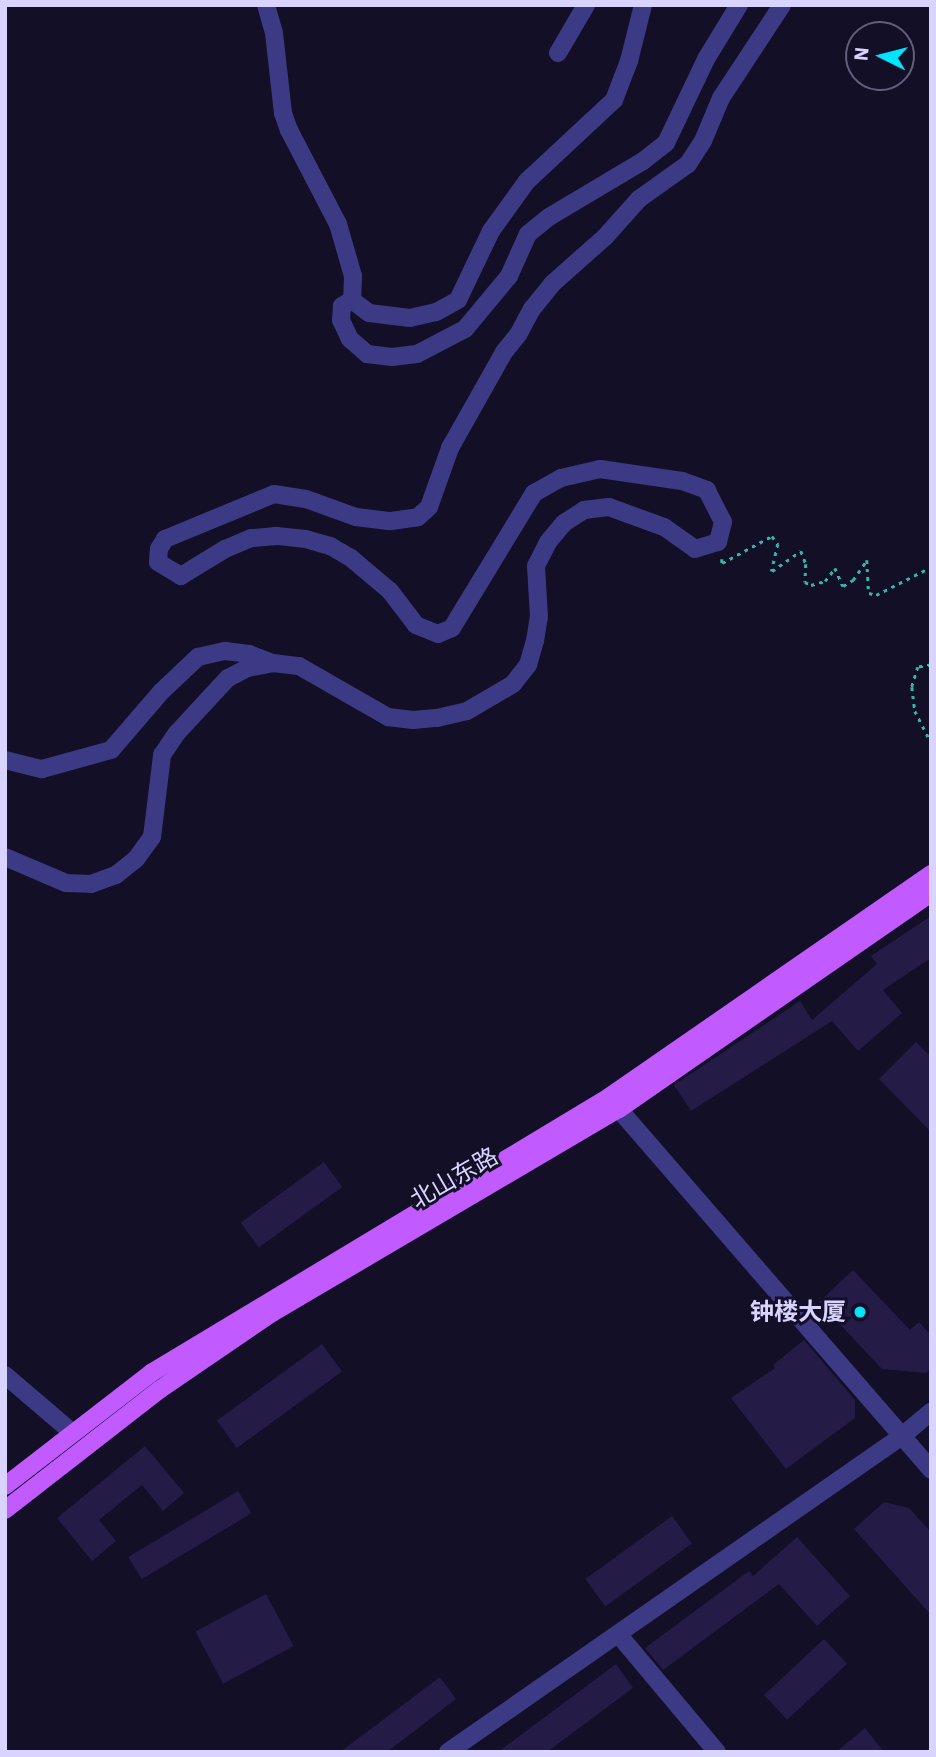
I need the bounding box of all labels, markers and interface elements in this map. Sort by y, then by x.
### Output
north arrow [845,21,915,91]
text: N [848,46,874,62]
street label: 北山东路 [405,1142,503,1214]
place label: 钟楼大厦 [750,1298,846,1326]
marker: 钟楼大厦 [852,1304,868,1320]

